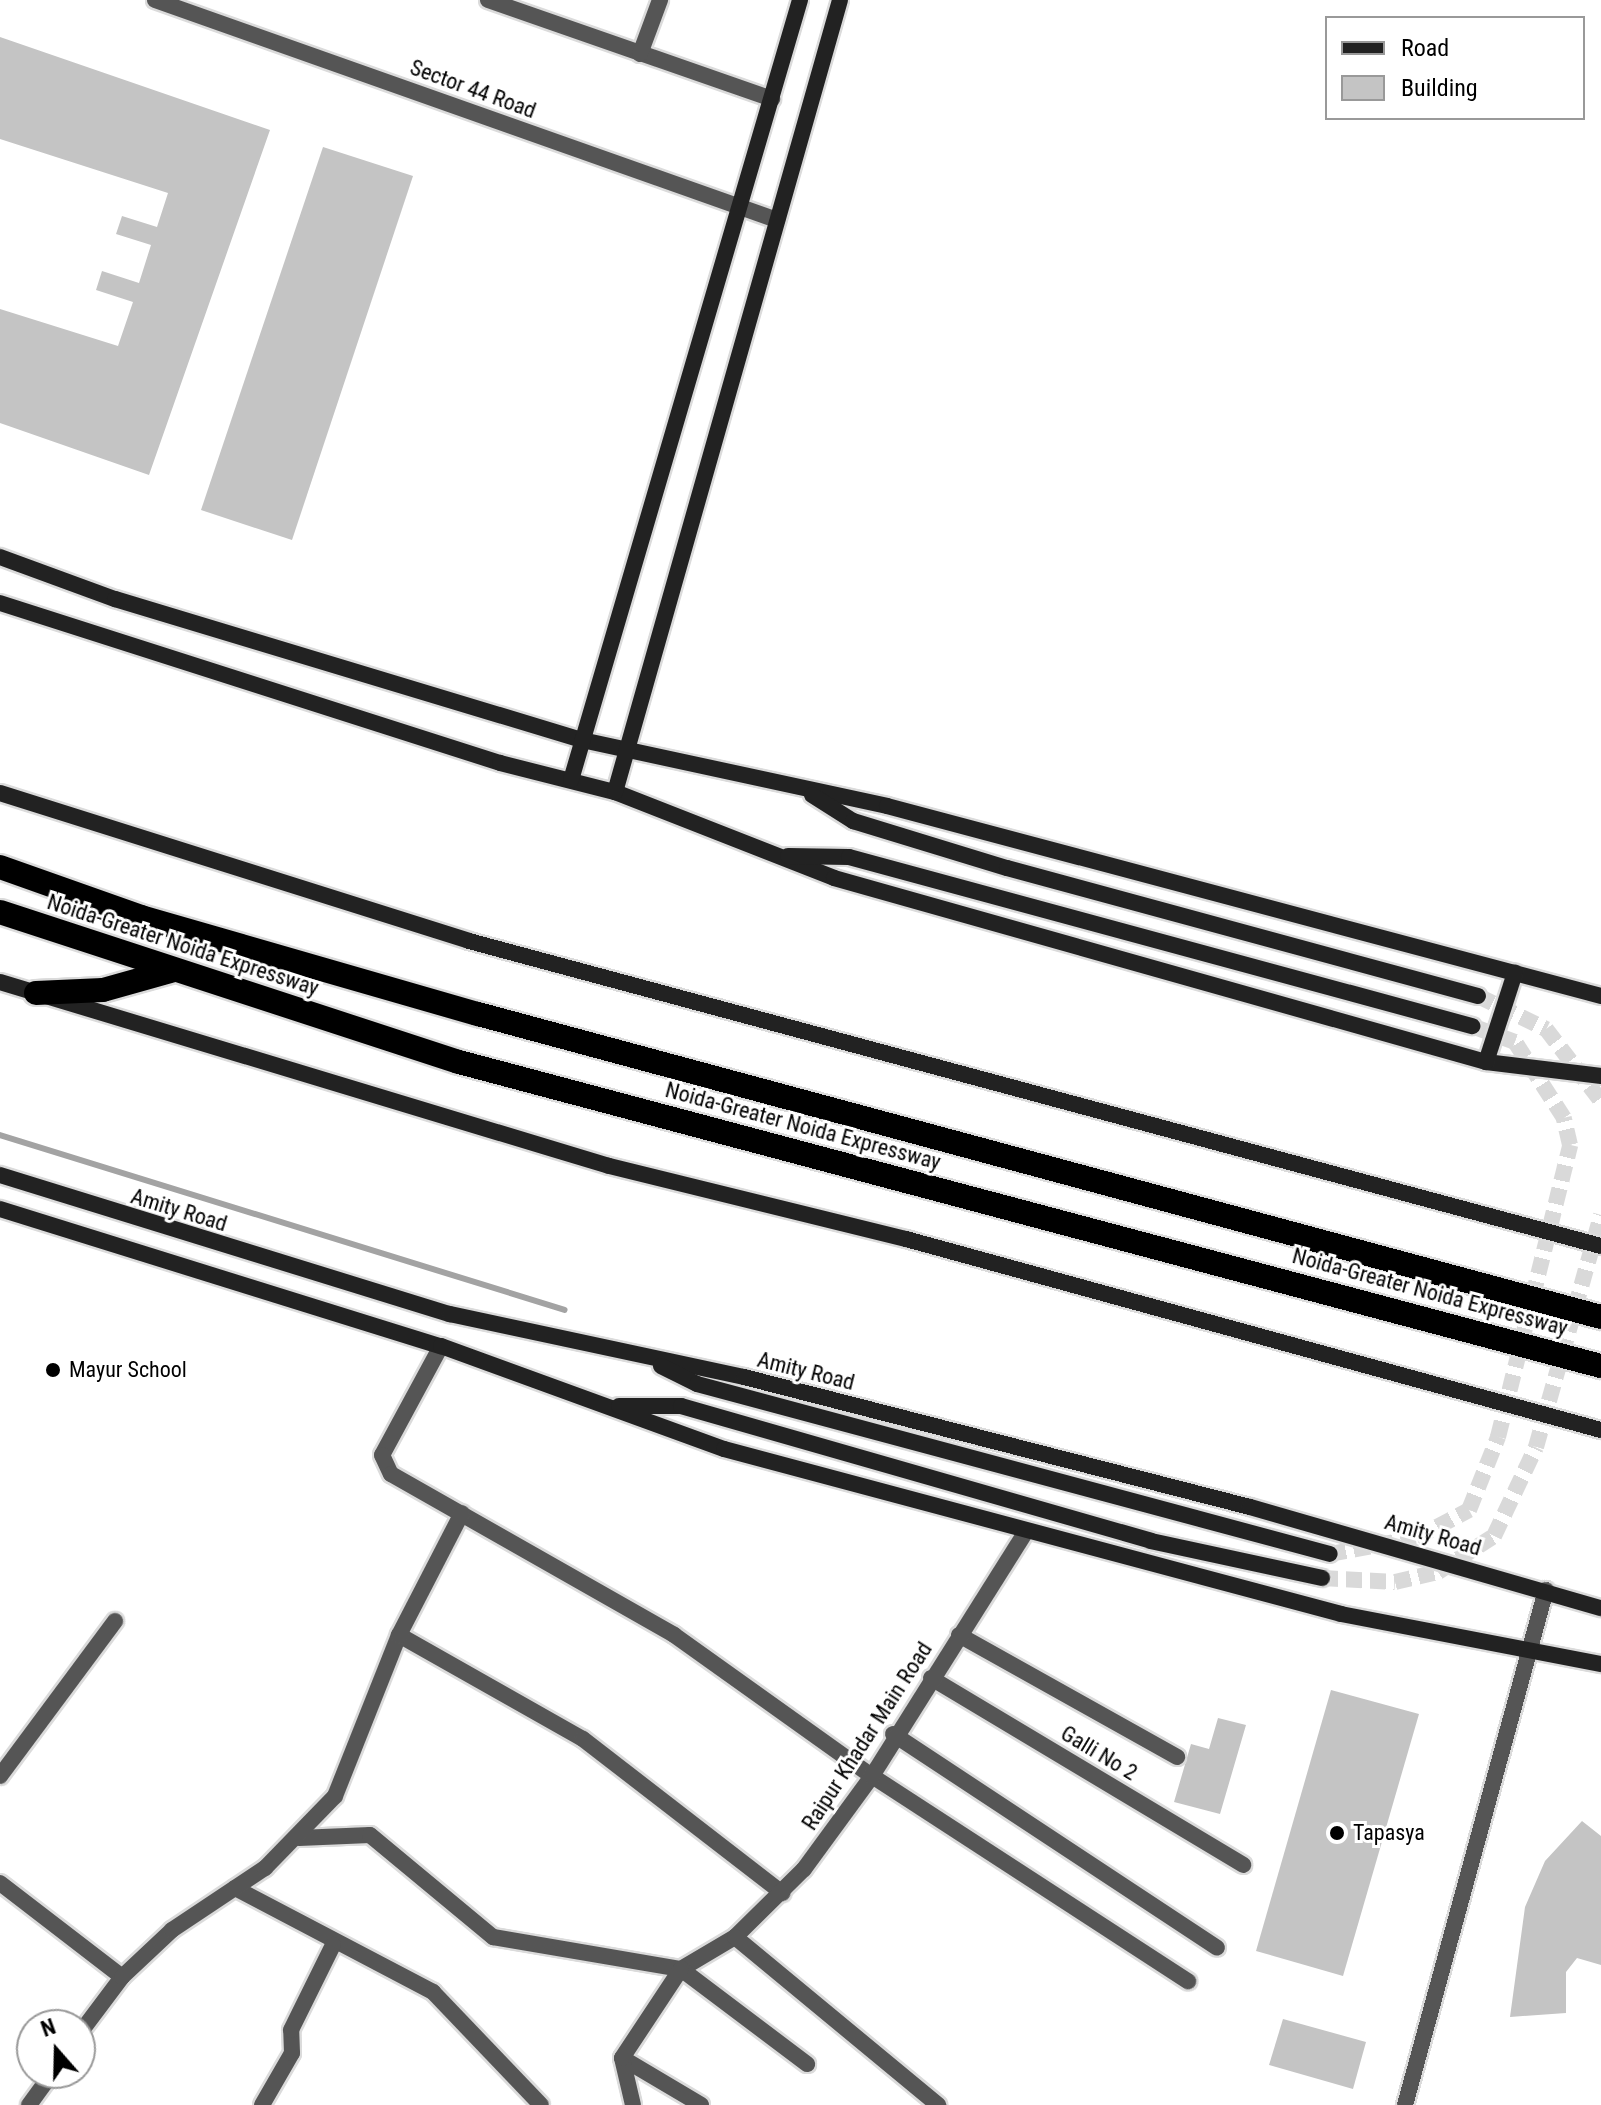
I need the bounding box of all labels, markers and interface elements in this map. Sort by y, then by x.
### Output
legend [1325,16,1585,120]
text: Road [1401,34,1449,62]
street label: Sector 44 Road [407,54,539,124]
text: Building [1401,74,1478,102]
street label: Noida-Greater Noida Expressway [44,889,322,1001]
street label: Noida-Greater Noida Expressway [662,1077,944,1175]
street label: Amity Road [128,1183,230,1237]
street label: Noida-Greater Noida Expressway [1289,1243,1571,1341]
street label: Amity Road [755,1346,857,1396]
place label: Mayur School [69,1357,187,1383]
marker: Mayur School [44,1361,62,1379]
street label: Amity Road [1382,1509,1484,1561]
street label: Raipur Khadar Main Road [796,1637,938,1835]
street label: Galli No 2 [1056,1720,1142,1786]
place label: Tapasya [1353,1820,1425,1846]
marker: Tapasya [1328,1824,1346,1842]
north arrow [16,2009,96,2089]
text: N [38,2014,59,2042]

